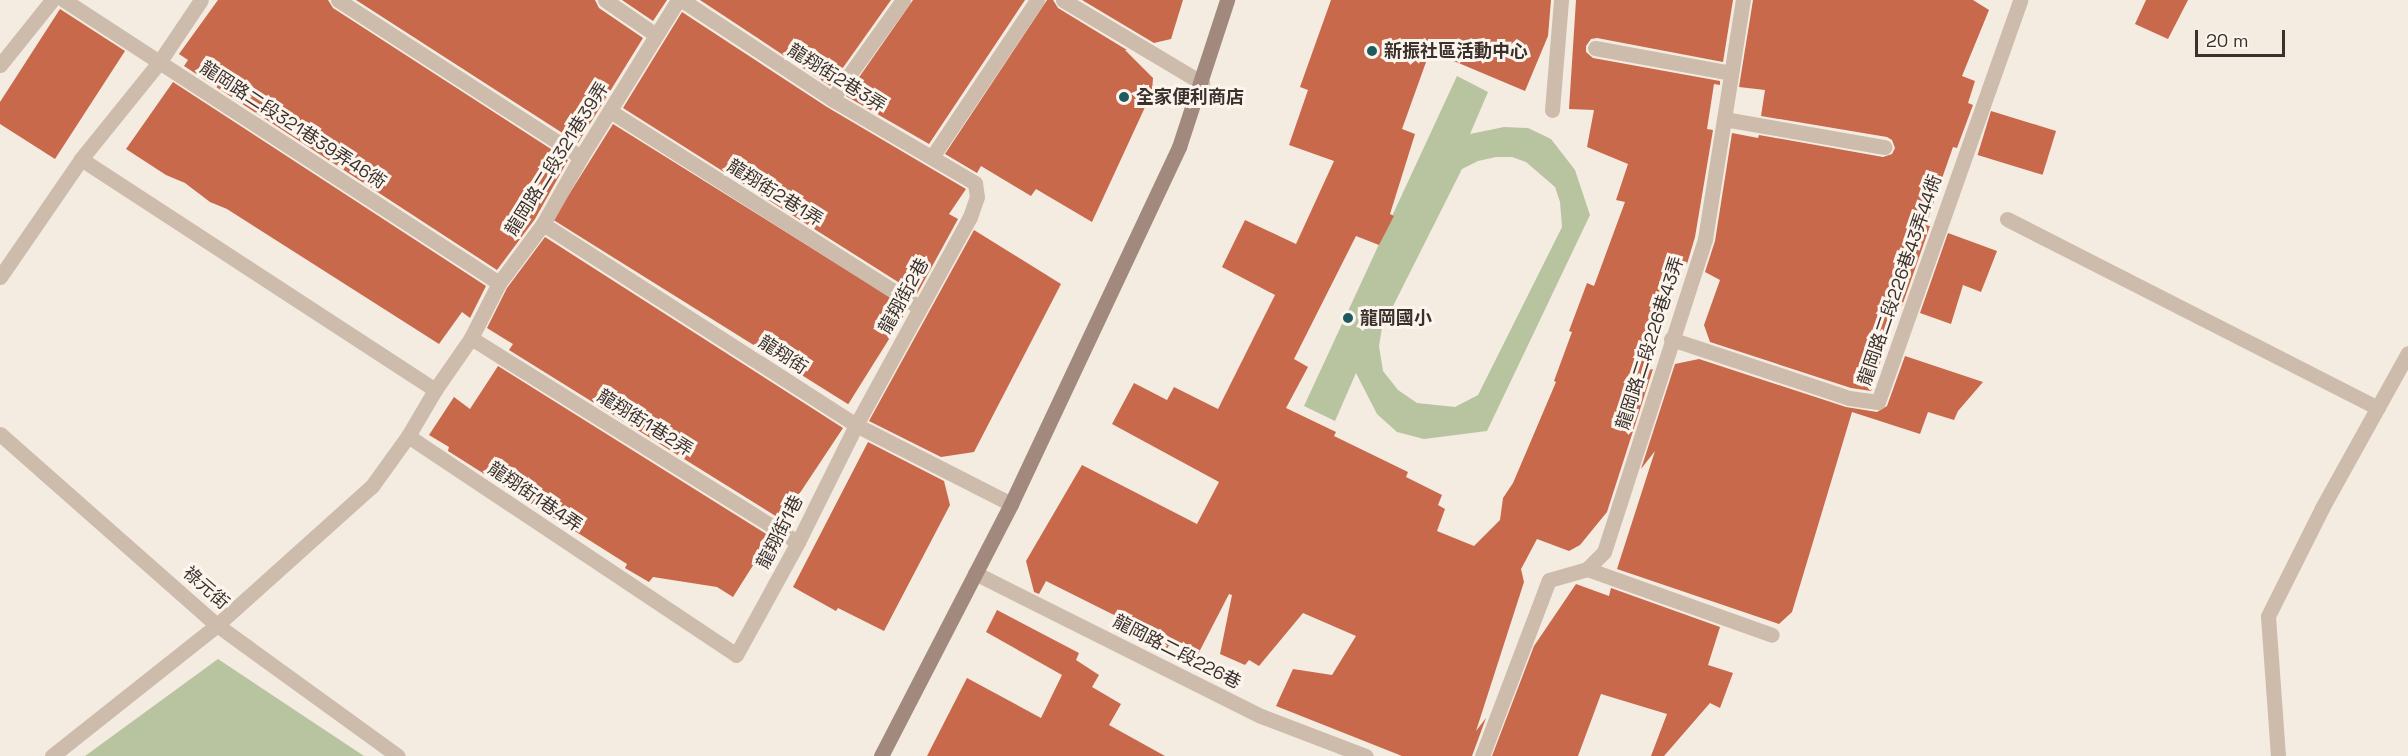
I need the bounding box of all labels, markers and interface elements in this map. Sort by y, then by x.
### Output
scale bar [2198,18,2288,56]
text: 20 m [2206,29,2249,52]
street label: 龍翔街2巷3弄 [784,39,890,117]
place label: 新振社區活動中心 [1384,40,1528,62]
marker: 新振社區活動中心 [1365,44,1379,58]
street label: 龍岡路二段321巷39弄46衖 [196,57,390,193]
street label: 龍岡路二段321巷39弄 [501,78,613,240]
place label: 全家便利商店 [1136,86,1244,108]
marker: 全家便利商店 [1117,90,1131,104]
street label: 龍翔街2巷1弄 [723,155,827,231]
street label: 龍岡路二段226巷43弄44衖 [1854,172,1946,388]
street label: 龍岡路二段226巷43弄 [1612,254,1688,432]
street label: 龍翔街2巷 [874,255,934,337]
place label: 龍岡國小 [1360,307,1432,329]
marker: 龍岡國小 [1341,311,1355,325]
street label: 龍翔街 [754,331,812,379]
street label: 龍翔街1巷2弄 [593,385,697,461]
street label: 龍翔街1巷4弄 [484,458,586,536]
street label: 龍翔街1巷 [752,492,808,572]
street label: 祿元街 [179,562,233,614]
street label: 龍岡路二段226巷 [1109,610,1245,694]

